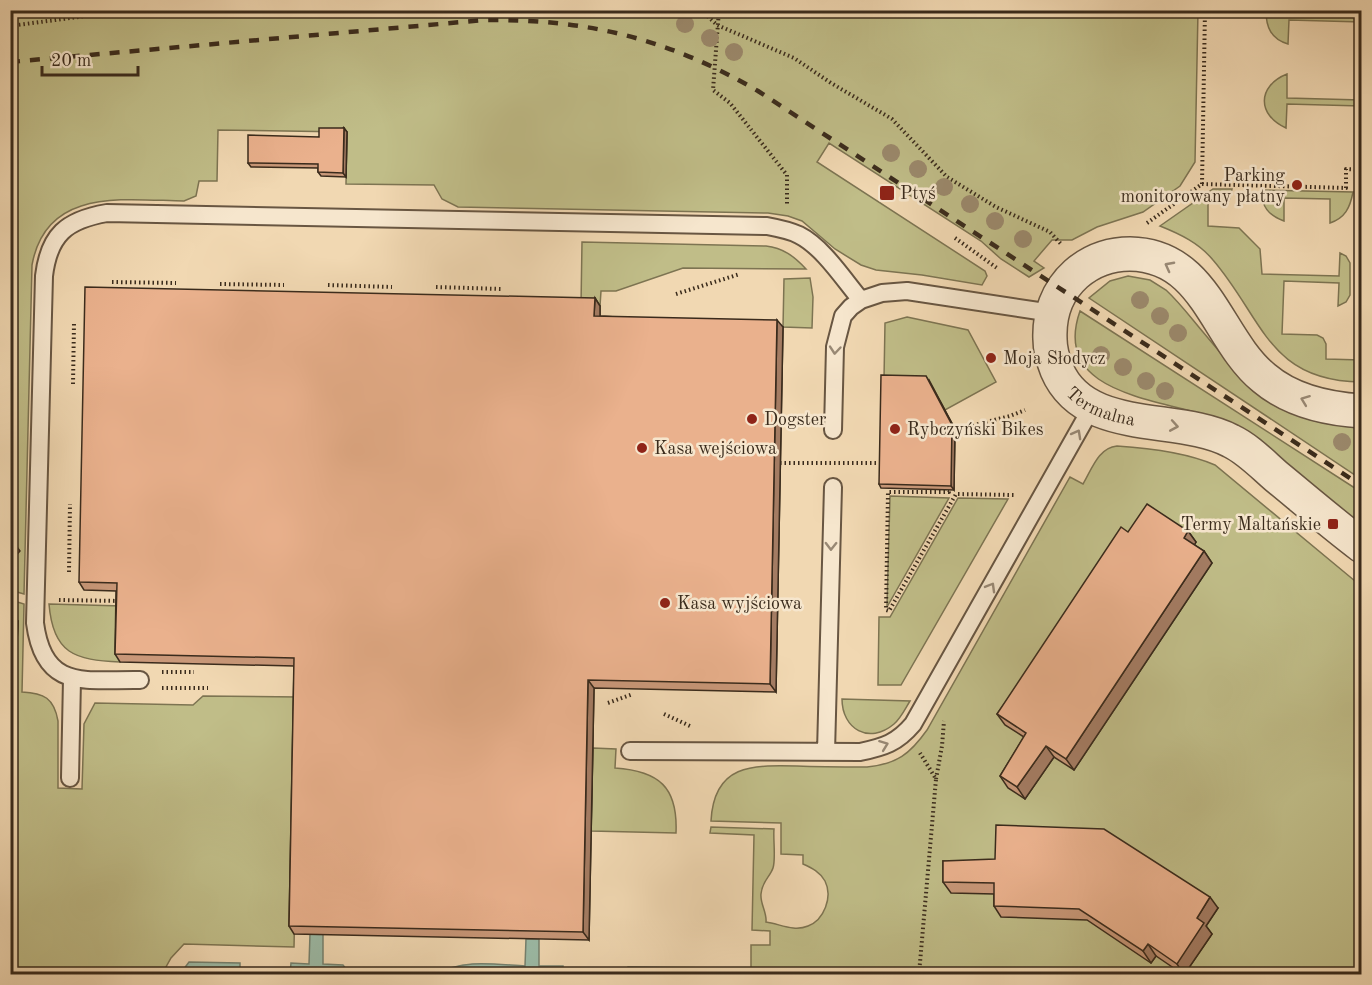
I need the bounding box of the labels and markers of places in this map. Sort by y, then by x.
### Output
place label: Parking monitorowany płatny [1121,167,1285,206]
marker: Parking monitorowany płatny [1290,178,1304,192]
marker: Ptyś [878,184,896,202]
place label: Ptyś [900,185,936,203]
place label: Moja Słodycz [1003,350,1106,368]
marker: Moja Słodycz [984,351,998,365]
place label: Dogster [764,411,827,429]
marker: Dogster [745,412,759,426]
place label: Rybczyński Bikes [907,421,1044,439]
marker: Rybczyński Bikes [888,422,902,436]
place label: Kasa wejściowa [654,440,777,458]
marker: Kasa wejściowa [635,441,649,455]
place label: Termy Maltańskie [1181,516,1321,534]
marker: Termy Maltańskie [1326,517,1340,531]
place label: Kasa wyjściowa [677,595,802,613]
marker: Kasa wyjściowa [658,596,672,610]

